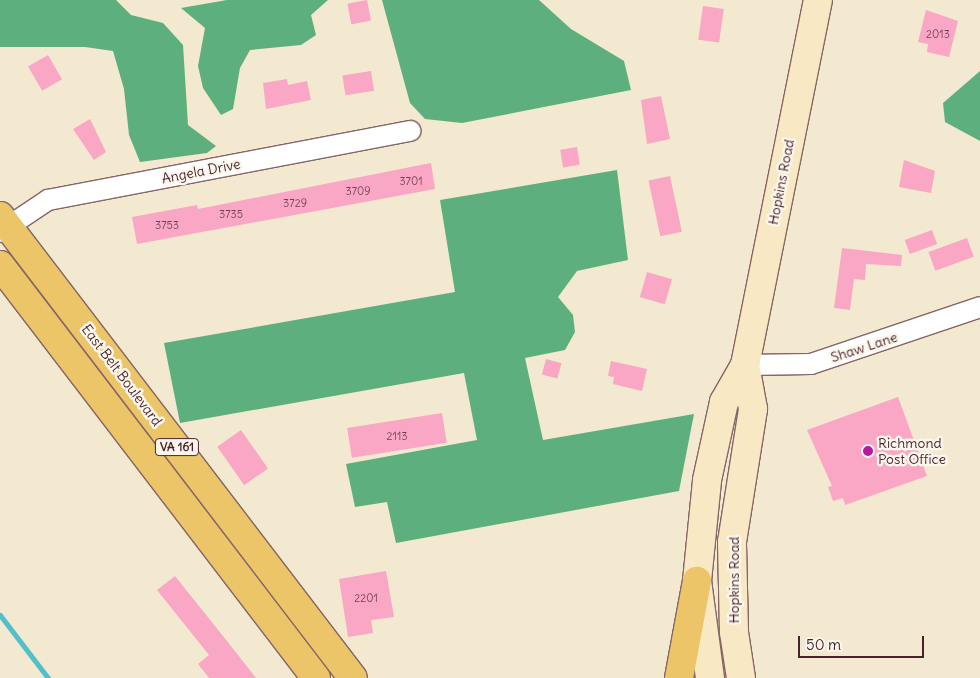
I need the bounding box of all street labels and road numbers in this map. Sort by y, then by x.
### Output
street label: Hopkins Road [764,138,798,226]
street label: Angela Drive [160,155,242,187]
street label: East Belt Boulevard [78,321,166,429]
street label: Shaw Lane [828,328,900,366]
road number: VA 161 [154,438,200,457]
street label: Hopkins Road [726,537,742,623]

